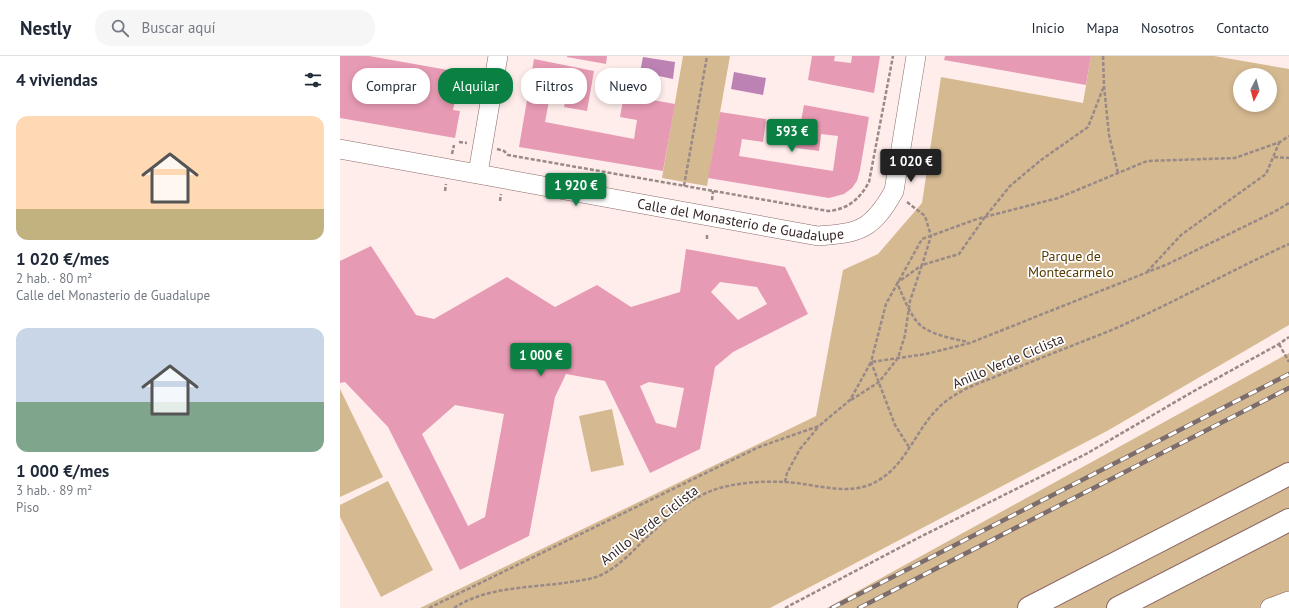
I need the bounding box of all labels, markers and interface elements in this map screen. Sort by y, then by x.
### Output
search box [95,10,375,46]
text: Nestly [20,16,71,40]
icon: search [109,17,131,39]
text: Buscar aquí [141,18,216,37]
text: Inicio [1031,19,1064,37]
text: Mapa [1086,19,1119,37]
text: Nosotros [1141,19,1194,37]
text: Contacto [1216,19,1269,37]
chip: Comprar [352,68,430,104]
chip: Alquilar [438,68,513,104]
chip: Filtros [521,68,587,104]
chip: Nuevo [595,68,661,104]
north arrow [1233,68,1277,112]
map controls [1233,68,1277,112]
text: 4 viviendas [16,69,98,91]
icon: filters [302,69,324,91]
pin: 593 € [764,119,820,153]
text: 593 € [776,123,808,140]
icon: home [134,142,206,214]
pin: 1 020 € [874,149,948,183]
text: 1 020 € [889,153,933,170]
pin: 1 920 € [539,173,613,207]
text: 1 920 € [554,177,598,194]
street label: Calle del Monasterio de Guadalupe [636,194,845,245]
park label: Parque de Montecarmelo [1028,247,1114,281]
text: 1 020 €/mes [16,248,109,270]
text: 2 hab. · 80 m² [16,270,92,287]
text: Calle del Monasterio de Guadalupe [16,287,210,304]
street label: Anillo Verde Ciclista [949,329,1067,393]
pin: 1 000 € [504,343,578,377]
text: 1 000 € [519,347,563,364]
icon: home [134,354,206,426]
text: 1 000 €/mes [16,460,109,482]
street label: Anillo Verde Ciclista [596,481,702,569]
text: 3 hab. · 89 m² [16,482,92,499]
text: Piso [16,499,39,516]

